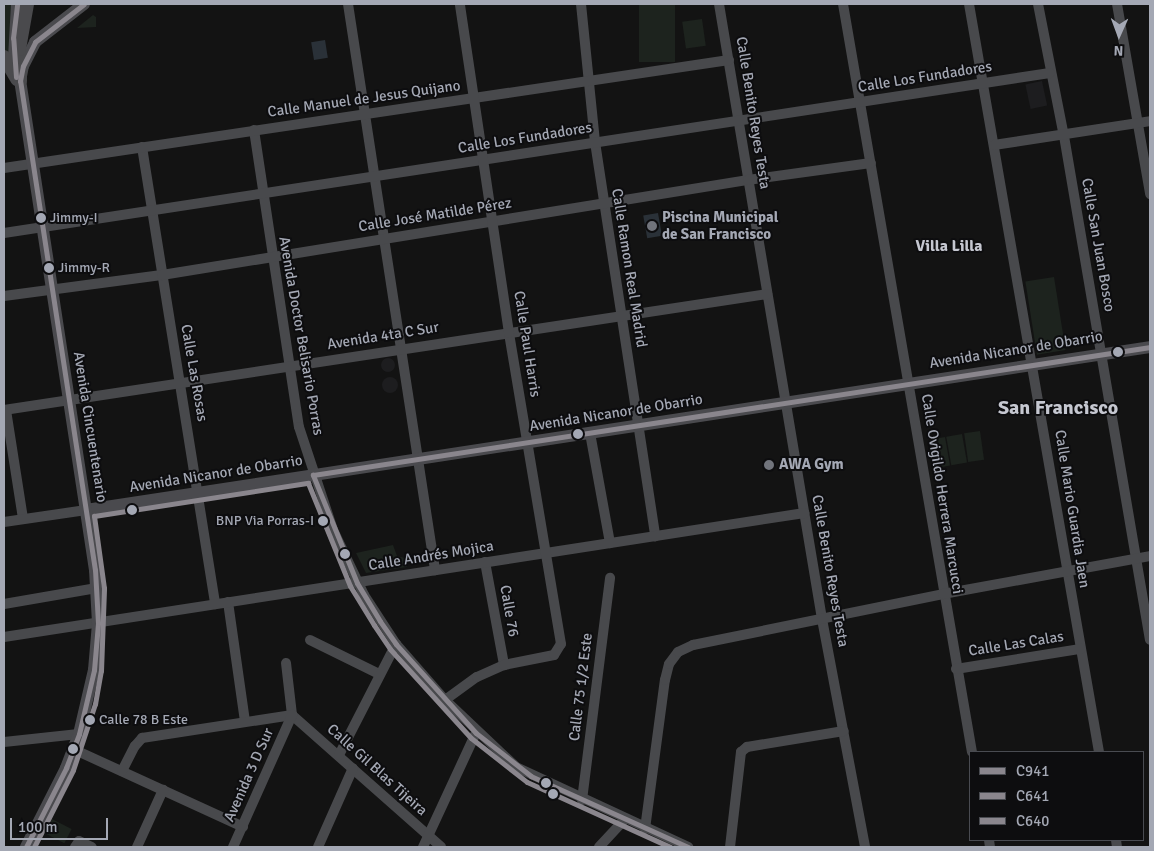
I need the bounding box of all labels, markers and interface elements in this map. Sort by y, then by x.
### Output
north arrow [1094,10,1144,60]
street label: Calle Benito Reyes Testa [732,35,774,191]
text: N [1113,42,1124,59]
street label: Calle Los Fundadores [857,58,993,96]
street label: Calle Manuel de Jesus Quijano [266,77,462,121]
street label: Calle Los Fundadores [457,119,593,157]
street label: Calle San Juan Bosco [1077,177,1119,313]
street label: Calle Ramon Real Madrid [608,187,650,349]
street label: Calle José Matilde Pérez [357,194,513,236]
place label: Piscina Municipal de San Francisco [662,208,778,243]
place label: Jimmy-I [50,210,98,226]
marker: Jimmy-I [36,213,46,223]
marker: Piscina Municipal de San Francisco [646,220,658,232]
street label: Avenida Doctor Belisario Porras [275,235,327,437]
district label: Villa Lilla [915,236,983,256]
place label: Jimmy-R [58,260,110,276]
marker: Jimmy-R [44,263,54,273]
street label: Calle Paul Harris [510,290,544,398]
street label: Avenida 4ta C Sur [326,318,440,354]
street label: Calle Las Rosas [177,323,211,423]
street label: Avenida Nicanor de Obarrio [928,327,1104,373]
unlabelled marker [1113,347,1123,357]
street label: Avenida Cincuentenario [69,350,111,504]
street label: Avenida Nicanor de Obarrio [528,390,704,436]
street label: Calle Ovigildo Herrera Marcucci [917,393,967,595]
district label: San Francisco [998,395,1118,419]
unlabelled marker [573,429,583,439]
street label: Calle Mario Guardia Jaen [1051,429,1093,589]
street label: Avenida Nicanor de Obarrio [128,451,304,497]
place label: AWA Gym [779,456,844,474]
marker: AWA Gym [763,459,775,471]
street label: Calle Benito Reyes Testa [808,494,852,648]
unlabelled marker [127,505,137,515]
place label: BNP Via Porras-I [216,513,314,529]
marker: BNP Via Porras-I [318,516,328,526]
street label: Calle Andrés Mojica [367,537,495,575]
unlabelled marker [340,549,350,559]
street label: Calle 76 [496,584,522,638]
street label: Calle Las Calas [967,628,1065,660]
street label: Calle 75 1/2 Este [565,632,597,742]
place label: Calle 78 B Este [99,712,188,728]
marker: Calle 78 B Este [85,715,95,725]
street label: Calle Gil Blas Tijeira [323,720,431,820]
street label: Avenida 3 D Sur [220,725,278,825]
unlabelled marker [68,744,78,754]
legend [969,751,1144,841]
text: C941 [1016,762,1049,780]
unlabelled marker [541,778,551,788]
text: C641 [1016,787,1049,805]
unlabelled marker [548,789,558,799]
scale bar [12,808,110,840]
text: C640 [1016,812,1049,830]
text: 100 m [18,818,58,836]

